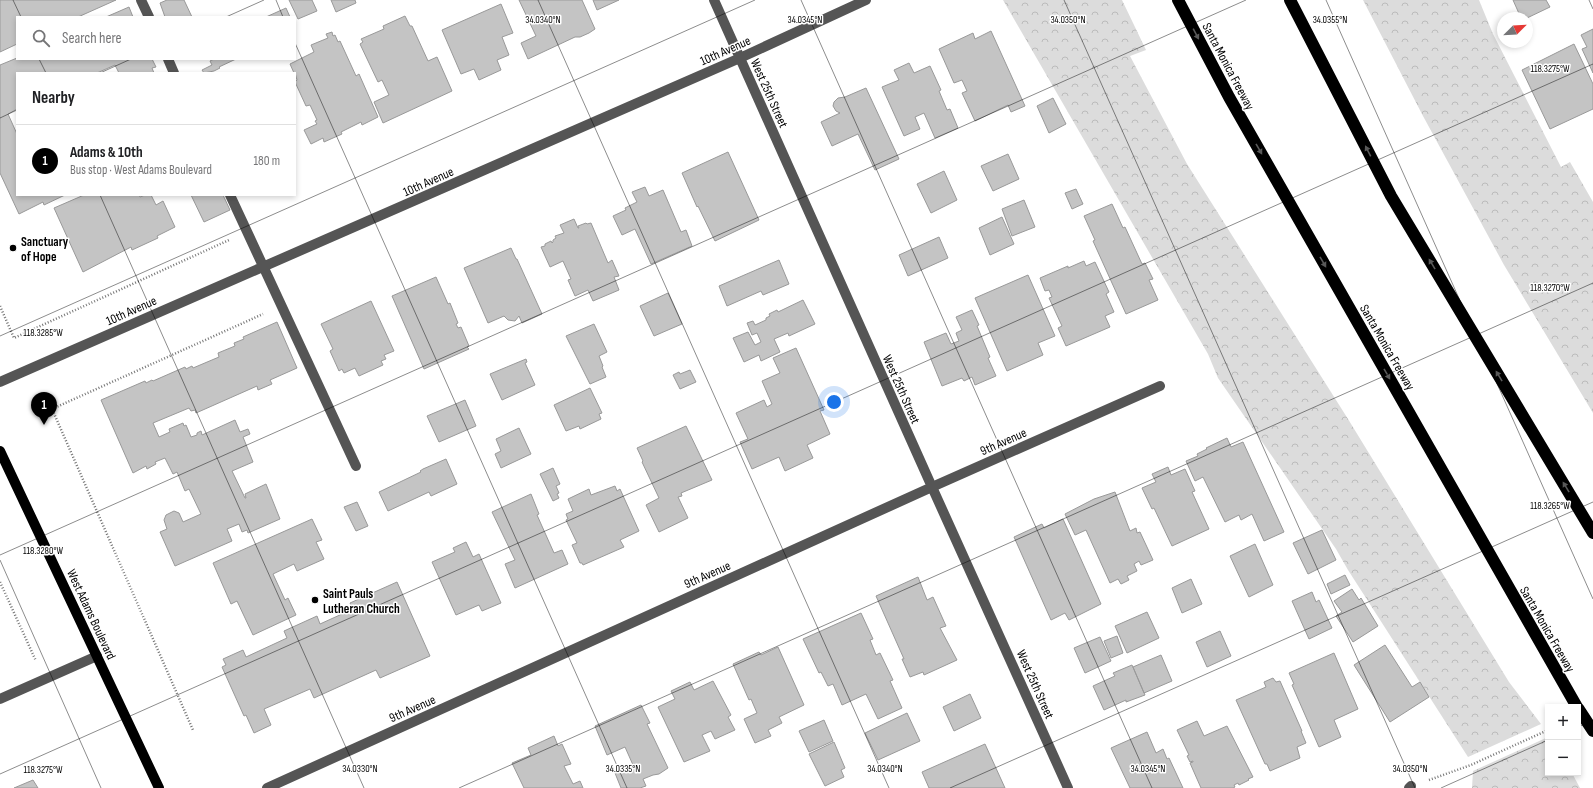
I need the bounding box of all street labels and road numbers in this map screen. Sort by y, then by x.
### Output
street label: Santa Monica Freeway [1198,20,1258,113]
street label: 10th Avenue [698,33,753,69]
street label: West 25th Street [747,56,791,130]
street label: 10th Avenue [401,164,456,200]
street label: 10th Avenue [104,293,159,329]
street label: Santa Monica Freeway [1356,302,1418,393]
street label: West 25th Street [879,352,923,426]
street label: 9th Avenue [978,425,1029,459]
street label: 9th Avenue [682,558,733,592]
street label: West Adams Boulevard [63,567,119,662]
street label: Santa Monica Freeway [1516,584,1578,675]
street label: West 25th Street [1013,647,1057,721]
street label: 9th Avenue [387,692,438,726]

